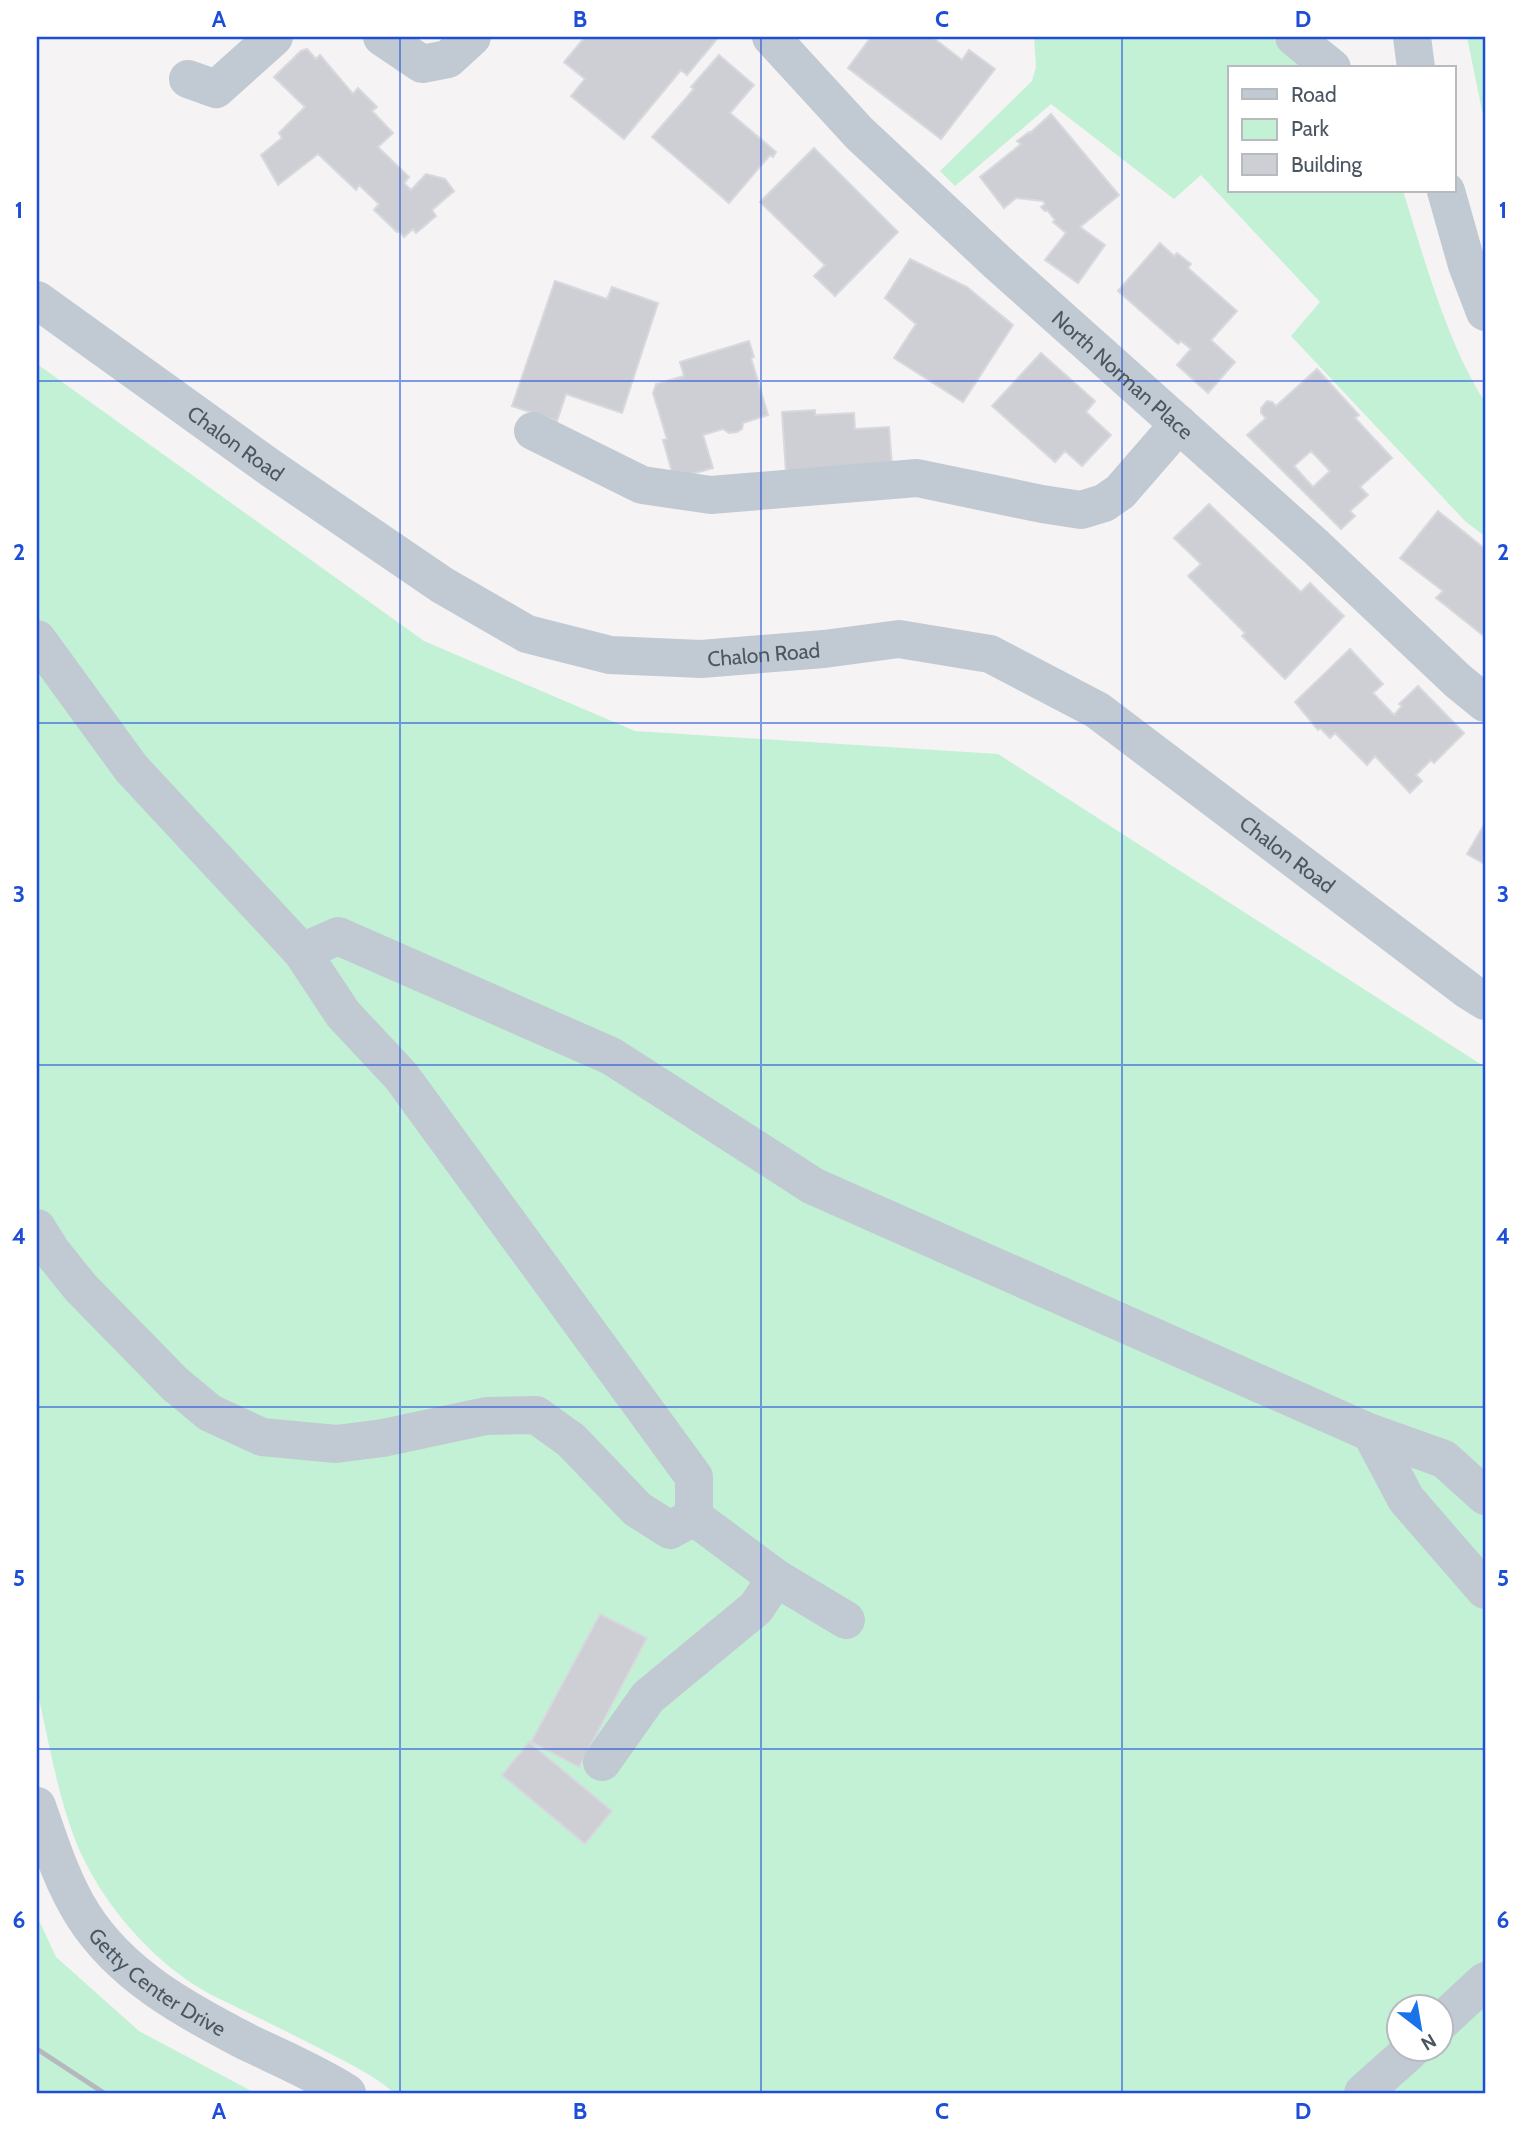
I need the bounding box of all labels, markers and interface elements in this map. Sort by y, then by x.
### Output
text: A [212,5,227,33]
text: B [573,5,587,33]
text: C [935,5,949,33]
text: D [1295,5,1311,33]
legend [1228,66,1456,192]
text: Road [1291,82,1337,107]
text: Park [1291,116,1329,141]
text: Building [1291,152,1363,177]
text: 1 [15,196,23,224]
text: 1 [1499,196,1507,224]
street label: North Norman Place [1047,305,1199,444]
street label: Chalon Road [183,400,289,486]
text: 2 [13,538,25,566]
text: 2 [1497,538,1509,566]
street label: Chalon Road [706,637,821,671]
street label: Chalon Road [1235,810,1340,898]
text: 3 [13,880,25,908]
text: 3 [1497,880,1509,908]
text: 4 [12,1222,26,1250]
text: 4 [1496,1222,1510,1250]
text: 5 [13,1564,25,1592]
text: 5 [1497,1564,1509,1592]
text: 6 [13,1906,25,1934]
text: 6 [1497,1906,1509,1934]
street label: Getty Center Drive [84,1923,230,2041]
north arrow [1386,1994,1456,2064]
text: N [1417,2029,1440,2055]
text: A [212,2097,227,2125]
text: B [573,2097,587,2125]
text: C [935,2097,949,2125]
text: D [1295,2097,1311,2125]

